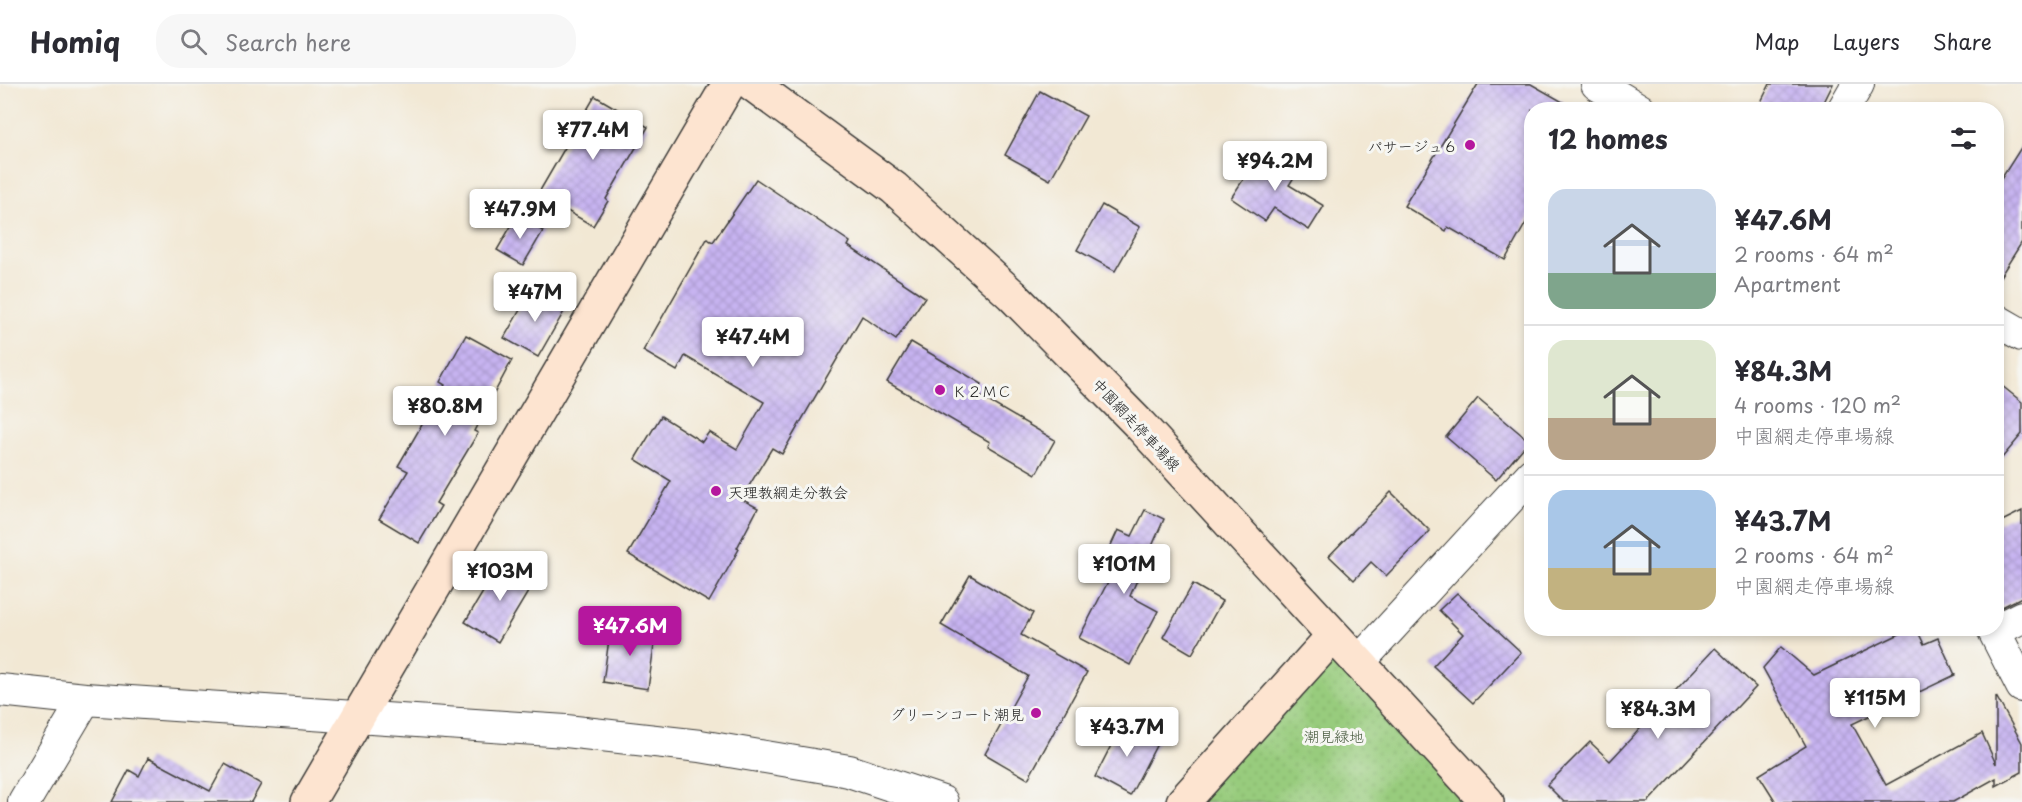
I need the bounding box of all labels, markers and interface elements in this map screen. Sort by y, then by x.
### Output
search box [156,14,576,68]
text: Homiq [30,20,120,63]
icon: search [177,25,210,58]
text: Search here [225,25,351,58]
text: Map [1755,25,1799,57]
text: Layers [1832,25,1900,57]
text: Share [1933,25,1992,57]
pin: ¥77.4M [544,110,642,161]
text: ¥77.4M [557,114,629,144]
text: 12 homes [1548,119,1668,158]
icon: filters [1947,122,1980,155]
place label: パサージュ６ [1368,134,1458,157]
marker: パサージュ６ [1463,138,1477,152]
pin: ¥94.2M [1226,141,1324,192]
text: ¥94.2M [1237,145,1313,175]
pin: ¥47.9M [471,189,569,240]
text: ¥47.9M [484,193,556,223]
text: ¥47.6M [1734,200,1832,239]
icon: home [1596,213,1668,285]
text: 2 rooms · 64 m² [1734,239,1894,269]
text: Apartment [1734,269,1841,299]
pin: ¥47M [499,272,571,323]
text: ¥47M [508,276,562,306]
pin: ¥47.4M [704,317,802,368]
text: ¥47.4M [716,321,790,351]
text: ¥84.3M [1734,351,1832,390]
icon: home [1596,364,1668,436]
street label: 中園網走停車場線 [1088,372,1186,476]
place label: Ｋ２ＭＣ [952,379,1012,402]
marker: Ｋ２ＭＣ [933,383,947,397]
pin: ¥80.8M [396,386,494,437]
text: ¥80.8M [407,390,483,420]
text: 4 rooms · 120 m² [1734,390,1901,420]
text: 中園網走停車場線 [1734,420,1894,450]
place label: 天理教網走分教会 [728,480,848,503]
marker: 天理教網走分教会 [709,484,723,498]
text: ¥43.7M [1734,501,1831,540]
icon: home [1596,514,1668,586]
text: 2 rooms · 64 m² [1734,540,1894,570]
pin: ¥101M [1082,544,1166,595]
text: ¥101M [1092,548,1156,578]
pin: ¥103M [458,551,542,602]
text: ¥103M [467,555,533,585]
text: 中園網走停車場線 [1734,570,1894,600]
pin: ¥47.6M [581,606,679,657]
text: ¥47.6M [592,610,668,640]
pin: ¥115M [1833,678,1917,729]
text: ¥115M [1844,682,1906,712]
pin: ¥84.3M [1609,689,1707,740]
text: ¥84.3M [1620,693,1696,723]
place label: グリーンコート潮見 [890,702,1024,725]
marker: グリーンコート潮見 [1029,706,1043,720]
pin: ¥43.7M [1078,707,1176,758]
text: ¥43.7M [1090,711,1164,741]
park label: 潮見緑地 [1304,724,1364,747]

